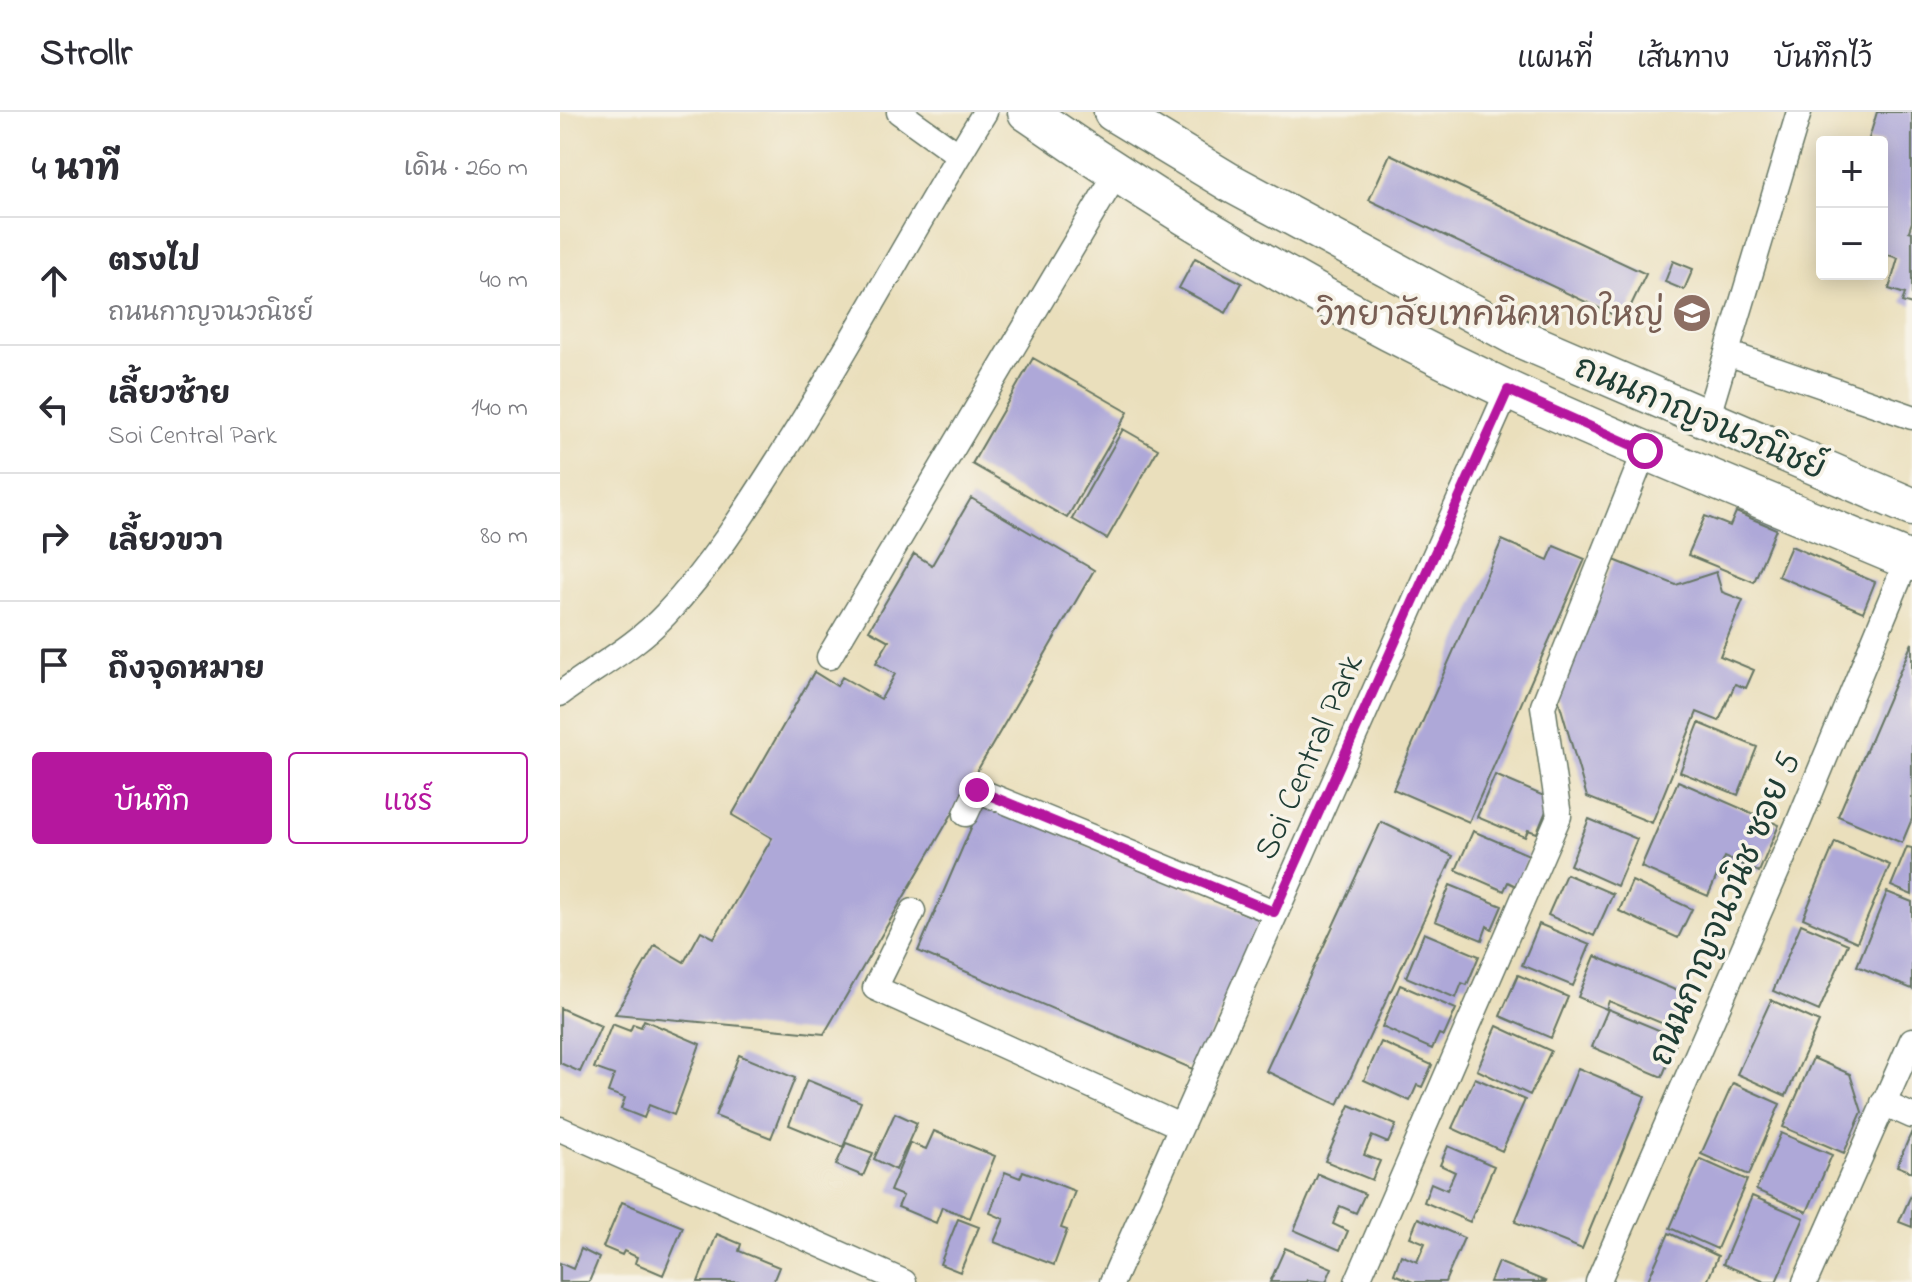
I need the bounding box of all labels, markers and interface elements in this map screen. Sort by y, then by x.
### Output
text: Strollr [40,27,132,83]
text: แผนที่ [1517,40,1593,81]
text: เส้นทาง [1637,40,1730,81]
text: บันทึกไว้ [1774,40,1872,81]
map controls [1816,136,1888,280]
button: + [1816,136,1888,208]
text: 4 นาที [32,146,120,196]
text: เดิน · 260 m [404,150,528,188]
button: − [1816,208,1888,280]
text: ตรงไป [108,241,200,285]
icon: ahead [32,259,76,303]
text: 40 m [479,262,528,300]
place label: วิทยาลัยเทคนิคหาดใหญ่ [1316,291,1664,342]
school or university icon: วิทยาลัยเทคนิคหาดใหญ่ [1671,292,1713,334]
text: ถนนกาญจนวณิชย์ [108,295,314,333]
street label: ถนนกาญจนวณิชย์ [1566,344,1833,495]
text: เลี้ยวซ้าย [108,374,230,418]
icon: left [32,387,76,431]
text: 140 m [471,390,528,428]
text: Soi Central Park [108,418,277,456]
route start [1627,433,1663,469]
icon: right [32,515,76,559]
text: 80 m [480,518,528,556]
text: เลี้ยวขวา [108,521,223,565]
icon: arrive [32,643,76,687]
street label: Soi Central Park [1243,647,1378,869]
text: ถึงจุดหมาย [108,649,265,693]
street label: ถนนกาญจนวนิช ซอย 5 [1638,745,1815,1074]
button: บันทึก [32,752,272,844]
button: แชร์ [288,752,528,844]
route end [959,772,995,808]

